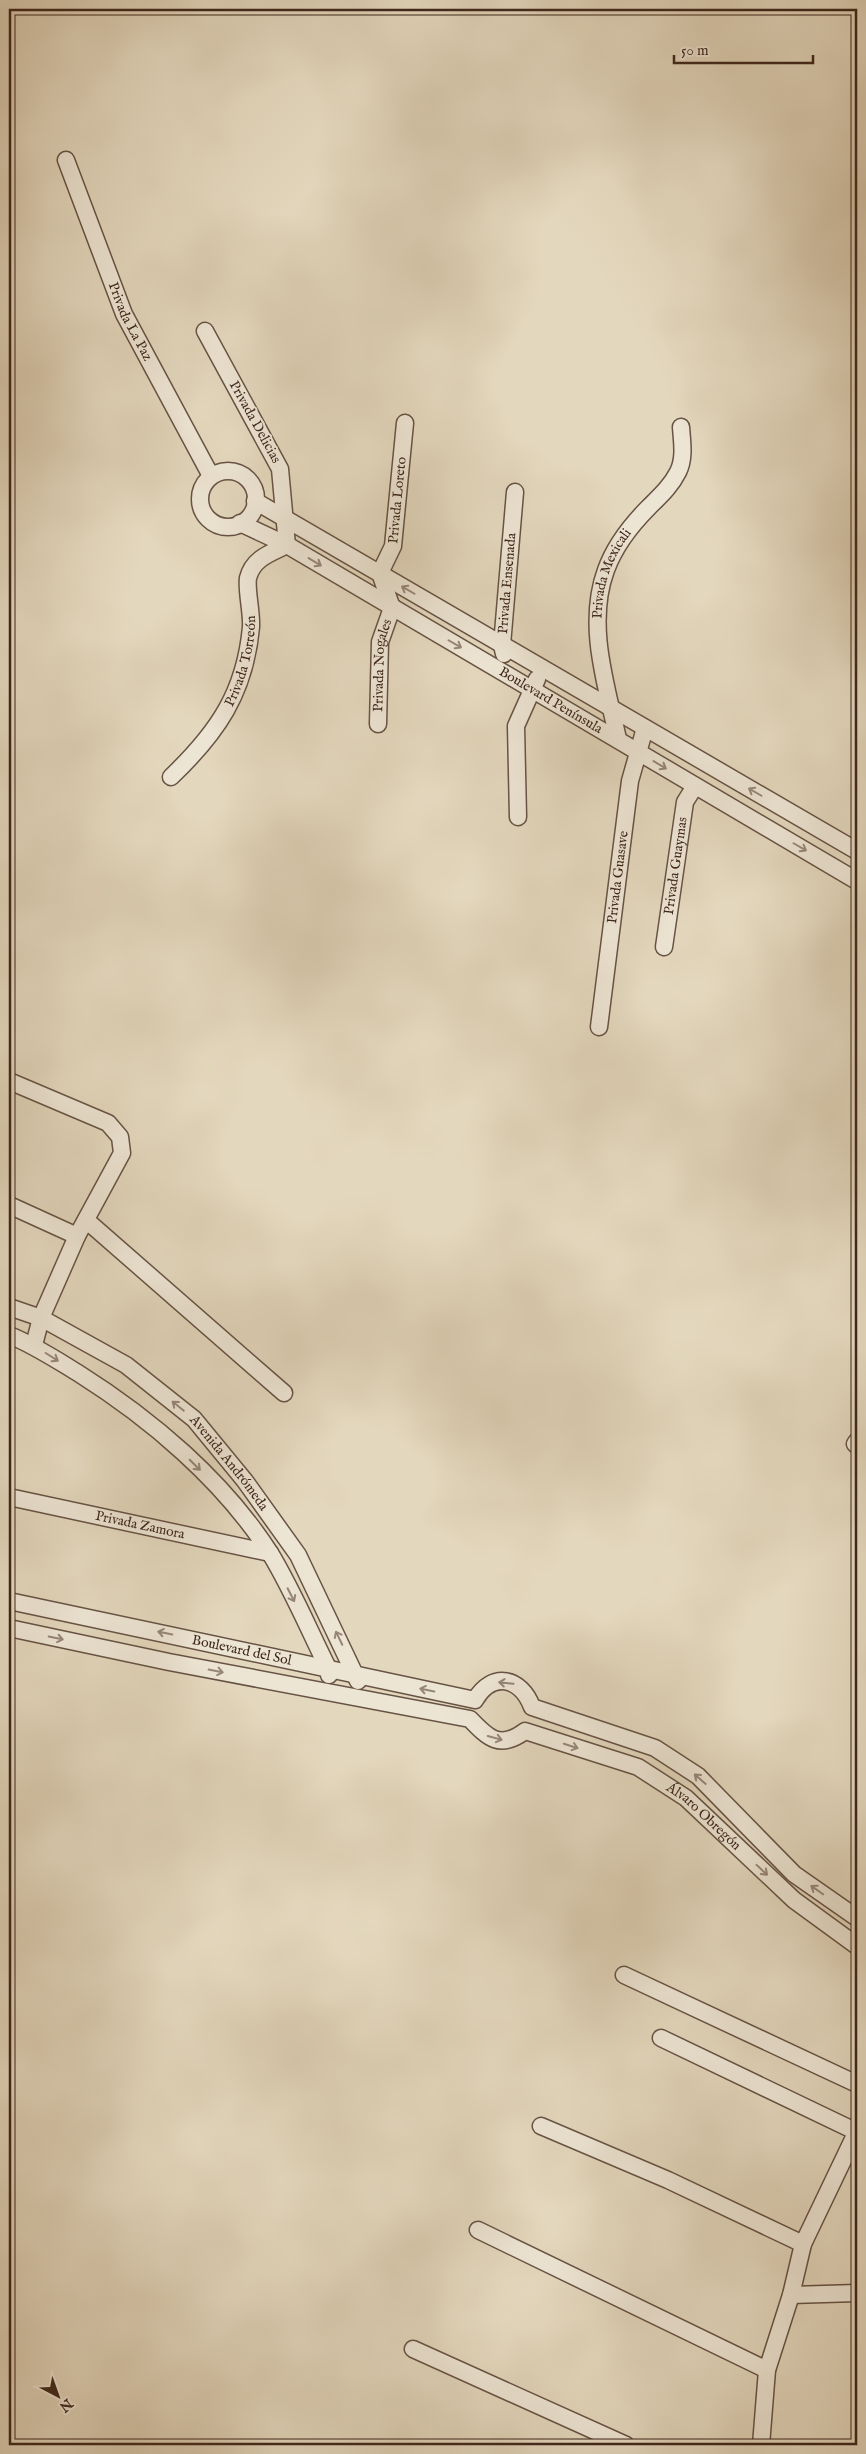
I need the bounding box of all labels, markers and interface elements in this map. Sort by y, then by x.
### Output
scale bar [674,32,812,64]
text: 50 m [681,41,709,60]
street label: Privada La Paz [104,280,157,365]
street label: Privada Delicias [225,378,285,466]
street label: Privada Loreto [384,456,411,545]
street label: Privada Mexicali [588,525,636,619]
street label: Privada Ensenada [494,531,521,635]
one-way arrow [307,557,321,567]
one-way arrow [400,585,415,595]
street label: Privada Torreón [221,614,260,710]
street label: Privada Nogales [369,616,396,712]
one-way arrow [447,639,462,649]
street label: Boulevard Península [496,663,607,738]
one-way arrow [653,760,667,770]
one-way arrow [748,786,762,796]
street label: Privada Guaymas [660,816,692,916]
street label: Privada Guasave [603,829,633,925]
one-way arrow [793,843,807,853]
one-way arrow [45,1352,59,1362]
one-way arrow [171,1401,184,1412]
street label: Avenida Andrómeda [185,1411,273,1515]
one-way arrow [189,1459,202,1471]
street label: Privada Zamora [94,1507,187,1544]
one-way arrow [287,1587,296,1602]
one-way arrow [158,1628,174,1638]
street label: Boulevard del Sol [190,1631,293,1670]
one-way arrow [334,1631,344,1646]
one-way arrow [48,1634,64,1643]
one-way arrow [207,1667,223,1676]
one-way arrow [498,1678,514,1688]
one-way arrow [419,1685,435,1694]
one-way arrow [487,1734,503,1744]
one-way arrow [563,1741,579,1751]
one-way arrow [694,1773,707,1784]
street label: Álvaro Obregón [662,1777,745,1855]
one-way arrow [756,1864,769,1876]
one-way arrow [811,1885,825,1895]
north arrow [32,2372,82,2422]
text: N [55,2394,77,2416]

